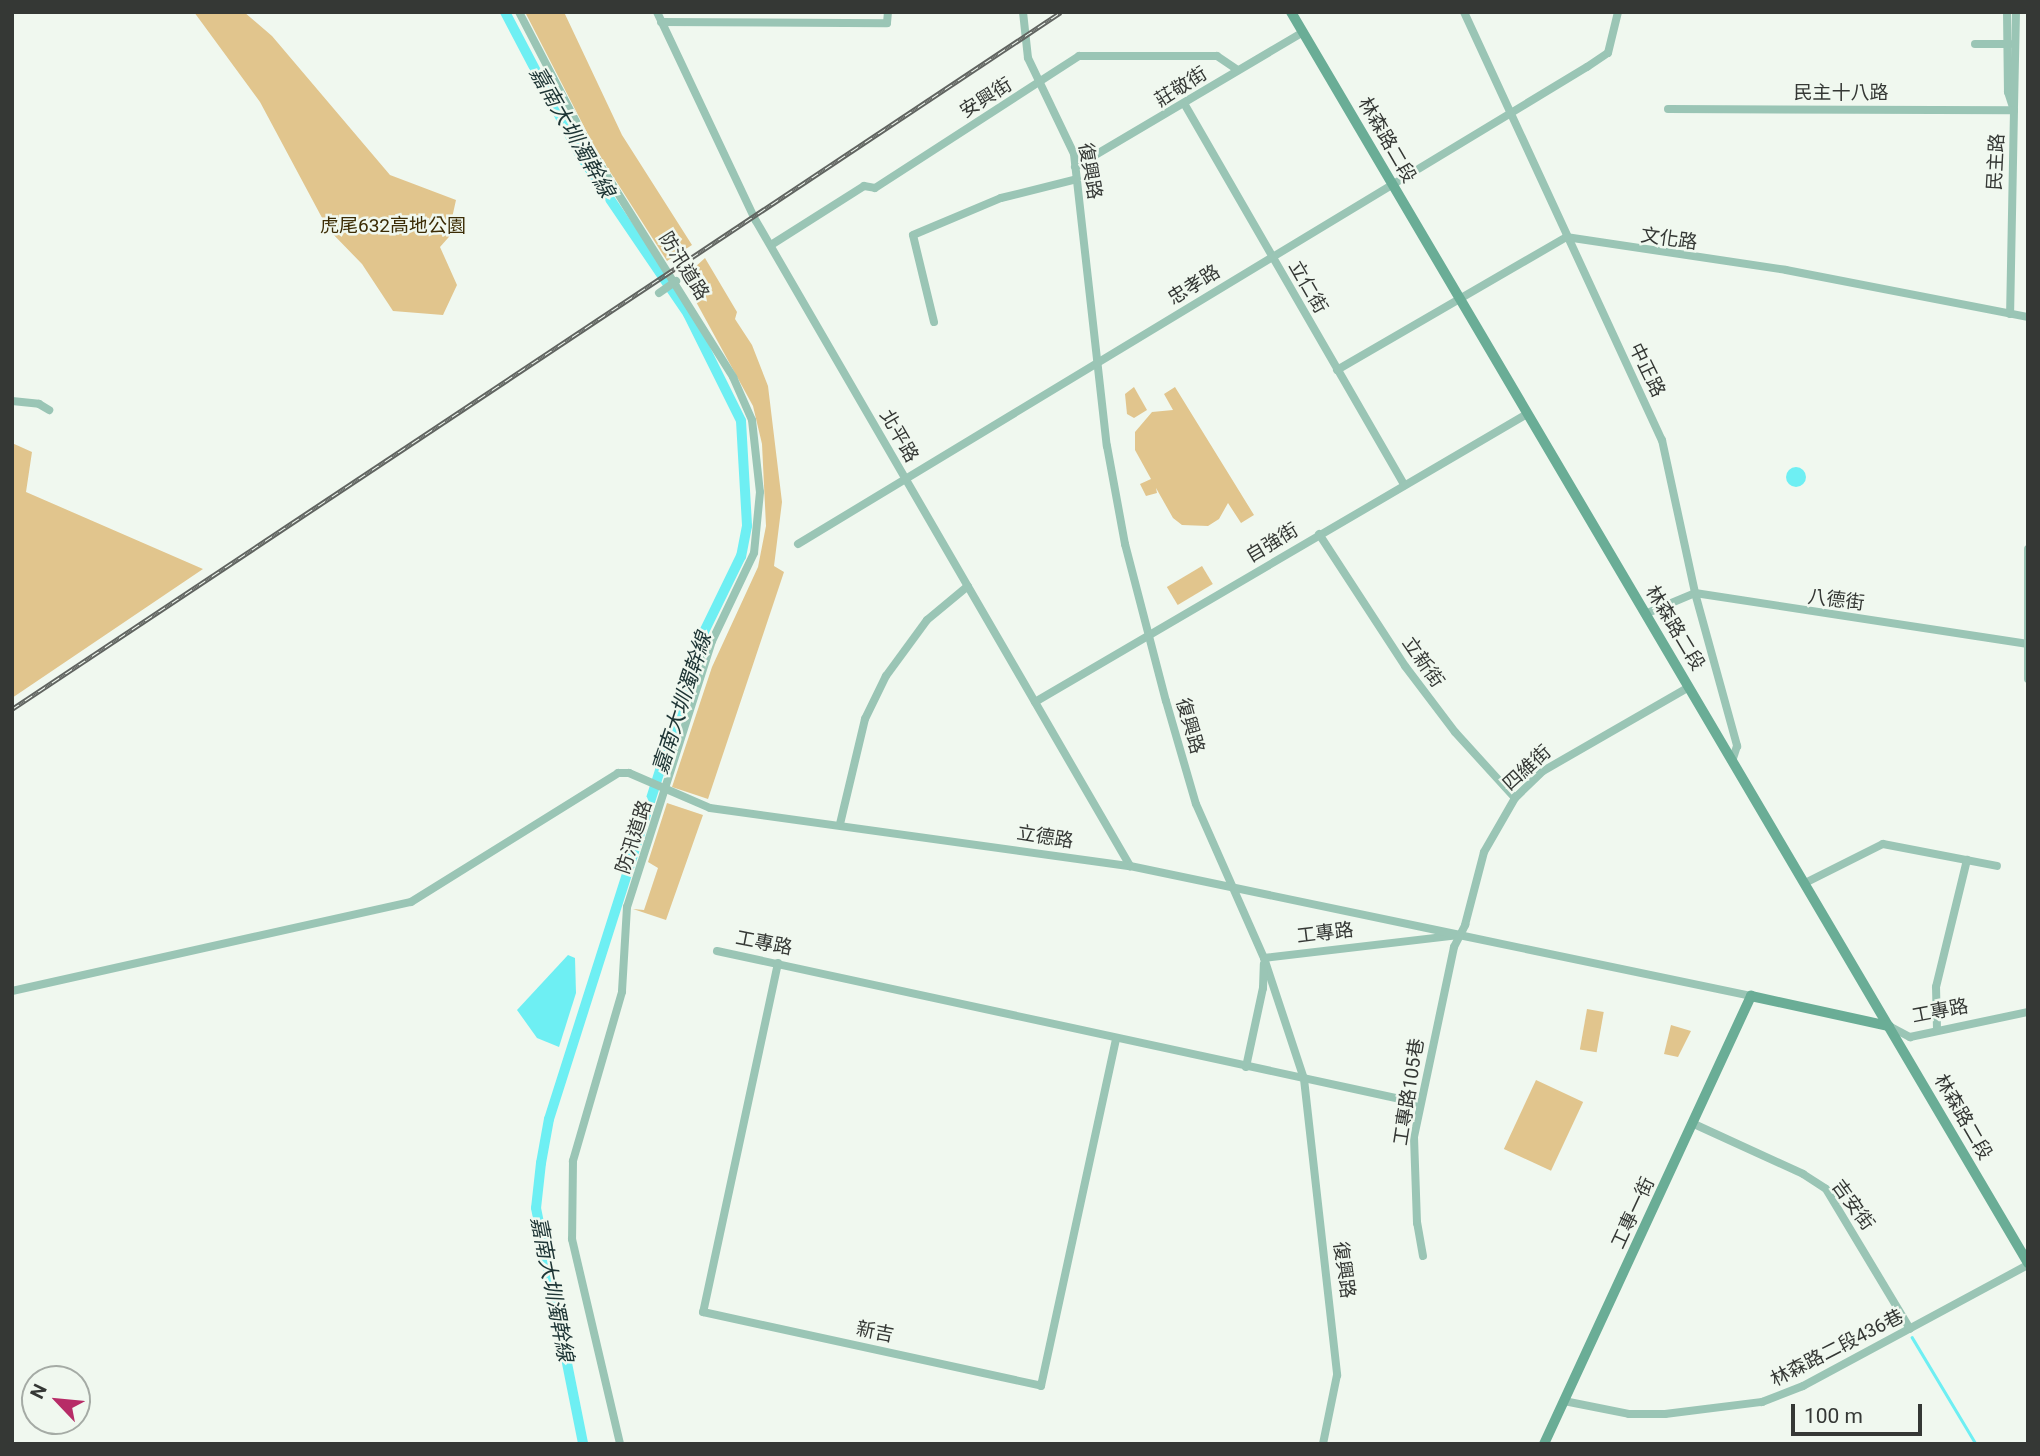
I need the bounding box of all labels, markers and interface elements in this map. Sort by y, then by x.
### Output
water label: 嘉南大圳濁幹線 [524,62,620,202]
street label: 莊敬街 [1151,62,1211,112]
street label: 安興街 [956,73,1016,123]
street label: 民主十八路 [1794,82,1888,104]
street label: 林森路二段 [1353,93,1421,187]
street label: 民主路 [1983,133,2009,191]
street label: 復興路 [1074,141,1106,201]
park label: 虎尾632高地公園 [320,215,466,237]
street label: 文化路 [1639,224,1699,254]
street label: 防汛道路 [654,228,714,304]
street label: 立仁街 [1284,257,1332,317]
street label: 忠孝路 [1164,260,1224,310]
street label: 中正路 [1624,339,1670,401]
street label: 北平路 [875,406,923,466]
street label: 自強街 [1242,519,1302,567]
street label: 林森路二段 [1641,581,1709,675]
street label: 八德街 [1806,585,1866,615]
water label: 嘉南大圳濁幹線 [647,629,717,777]
street label: 立新街 [1397,632,1449,692]
street label: 復興路 [1171,695,1209,757]
street label: 四維街 [1498,740,1556,796]
street label: 防汛道路 [611,797,657,877]
street label: 立德路 [1015,821,1075,853]
street label: 工專路 [1295,918,1355,948]
street label: 工專路 [734,926,794,960]
street label: 工專路 [1910,994,1970,1028]
street label: 工專路105巷 [1389,1037,1429,1147]
street label: 林森路二段 [1929,1070,1997,1164]
street label: 工專一街 [1607,1174,1659,1252]
street label: 吉安街 [1827,1175,1879,1235]
water label: 嘉南大圳濁幹線 [526,1214,578,1364]
street label: 復興路 [1329,1240,1359,1300]
street label: 林森路二段436巷 [1767,1305,1907,1391]
street label: 新吉 [854,1317,896,1347]
north arrow [21,1365,91,1435]
text: N [25,1380,52,1403]
scale bar [1795,1390,1926,1434]
text: 100 m [1804,1404,1863,1428]

